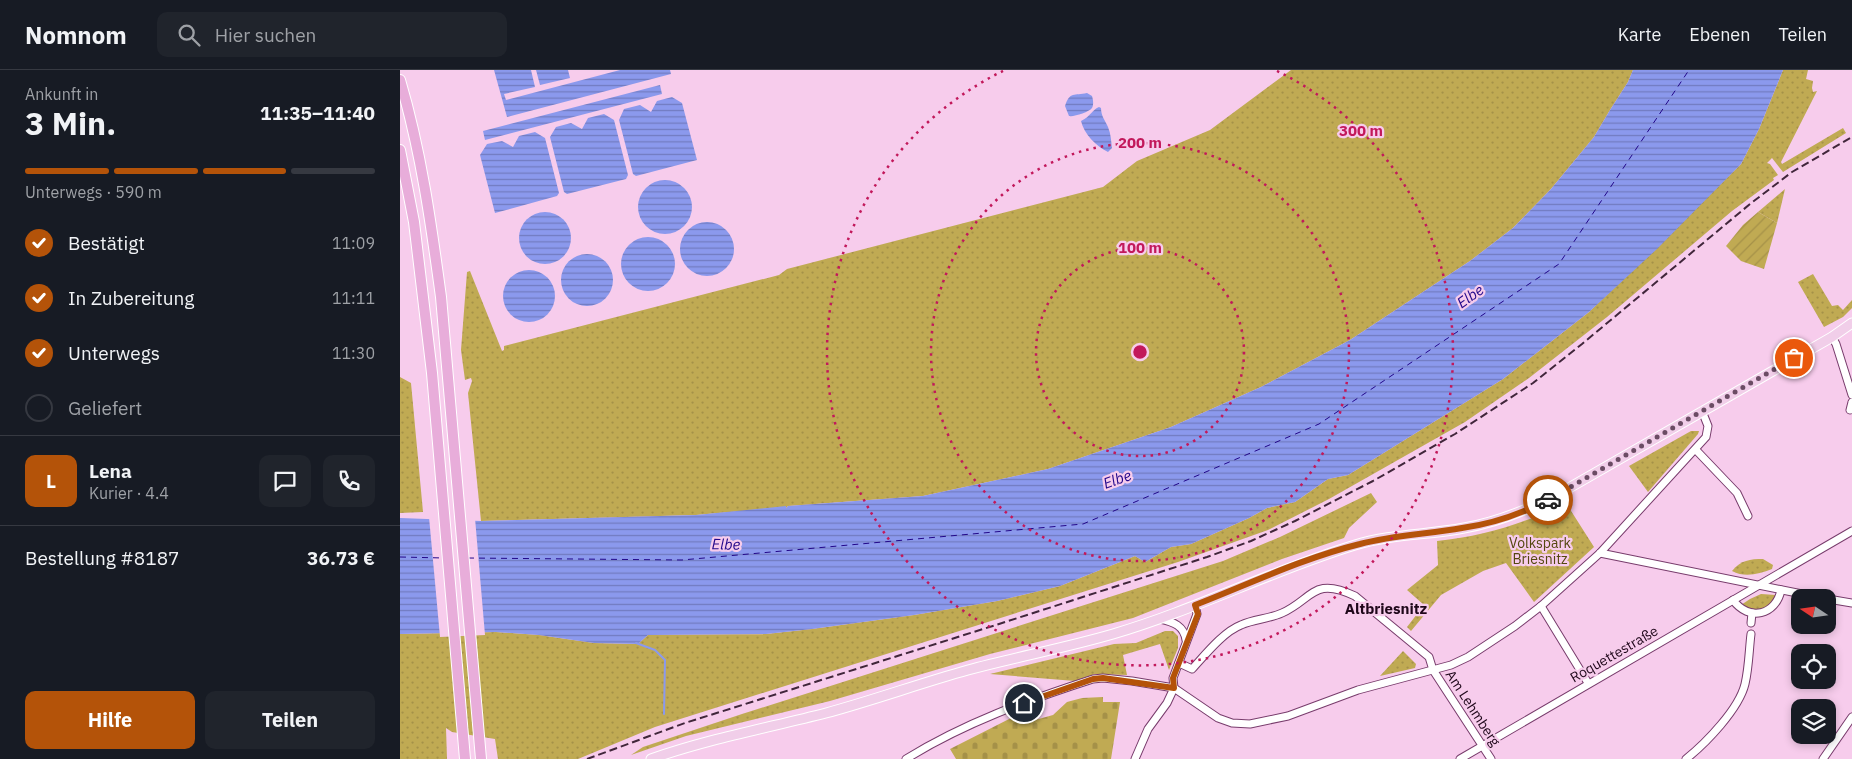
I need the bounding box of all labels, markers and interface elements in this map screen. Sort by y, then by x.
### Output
search box [157,12,507,57]
text: Nomnom [25,19,127,51]
icon: search [175,21,203,49]
text: Hier suchen [215,23,316,47]
text: Karte [1618,23,1661,46]
text: Ebenen [1689,23,1750,46]
text: Teilen [1778,23,1827,46]
text: Ankunft in [25,84,98,104]
text: 11:35–11:40 [260,101,375,125]
text: 3 Min. [25,102,116,144]
text: 300 m [1339,121,1383,140]
text: 200 m [1118,133,1162,152]
text: Unterwegs · 590 m [25,182,162,202]
icon: check [25,229,53,257]
text: Bestätigt [68,231,145,255]
text: 11:09 [332,233,375,253]
text: 100 m [1118,238,1162,257]
water label: Elbe [1453,280,1487,312]
icon: check [25,284,53,312]
text: In Zubereitung [68,286,194,310]
text: 11:11 [332,288,375,308]
pin [1773,337,1815,379]
icon: check [25,339,53,367]
text: Unterwegs [68,341,160,365]
text: 11:30 [332,343,375,363]
centre of rings [1131,343,1149,361]
icon: bag [1780,344,1808,372]
text: Geliefert [68,396,142,420]
button: chat [259,455,311,507]
button: phone [323,455,375,507]
text: Lena [89,459,132,483]
water label: Elbe [1100,465,1134,493]
text: L [46,469,56,493]
courier [1523,475,1573,525]
text: Kurier · 4.4 [89,483,169,503]
icon: car [1534,486,1562,514]
water label: Elbe [711,534,741,554]
park label: Volkspark Briesnitz [1509,534,1572,568]
text: Bestellung #8187 [25,546,179,570]
text: 36.73 € [307,546,375,570]
north arrow [1791,589,1836,634]
map controls [1791,589,1836,744]
district label: Altbriesnitz [1345,599,1428,618]
street label: Roquettestraße [1567,621,1661,686]
button: locate [1791,644,1836,689]
street label: Am Lehmberg [1442,667,1505,750]
pin [1003,682,1045,724]
icon: home [1010,689,1038,717]
button: Hilfe [25,691,195,749]
button: Teilen [205,691,375,749]
button: layers [1791,699,1836,744]

